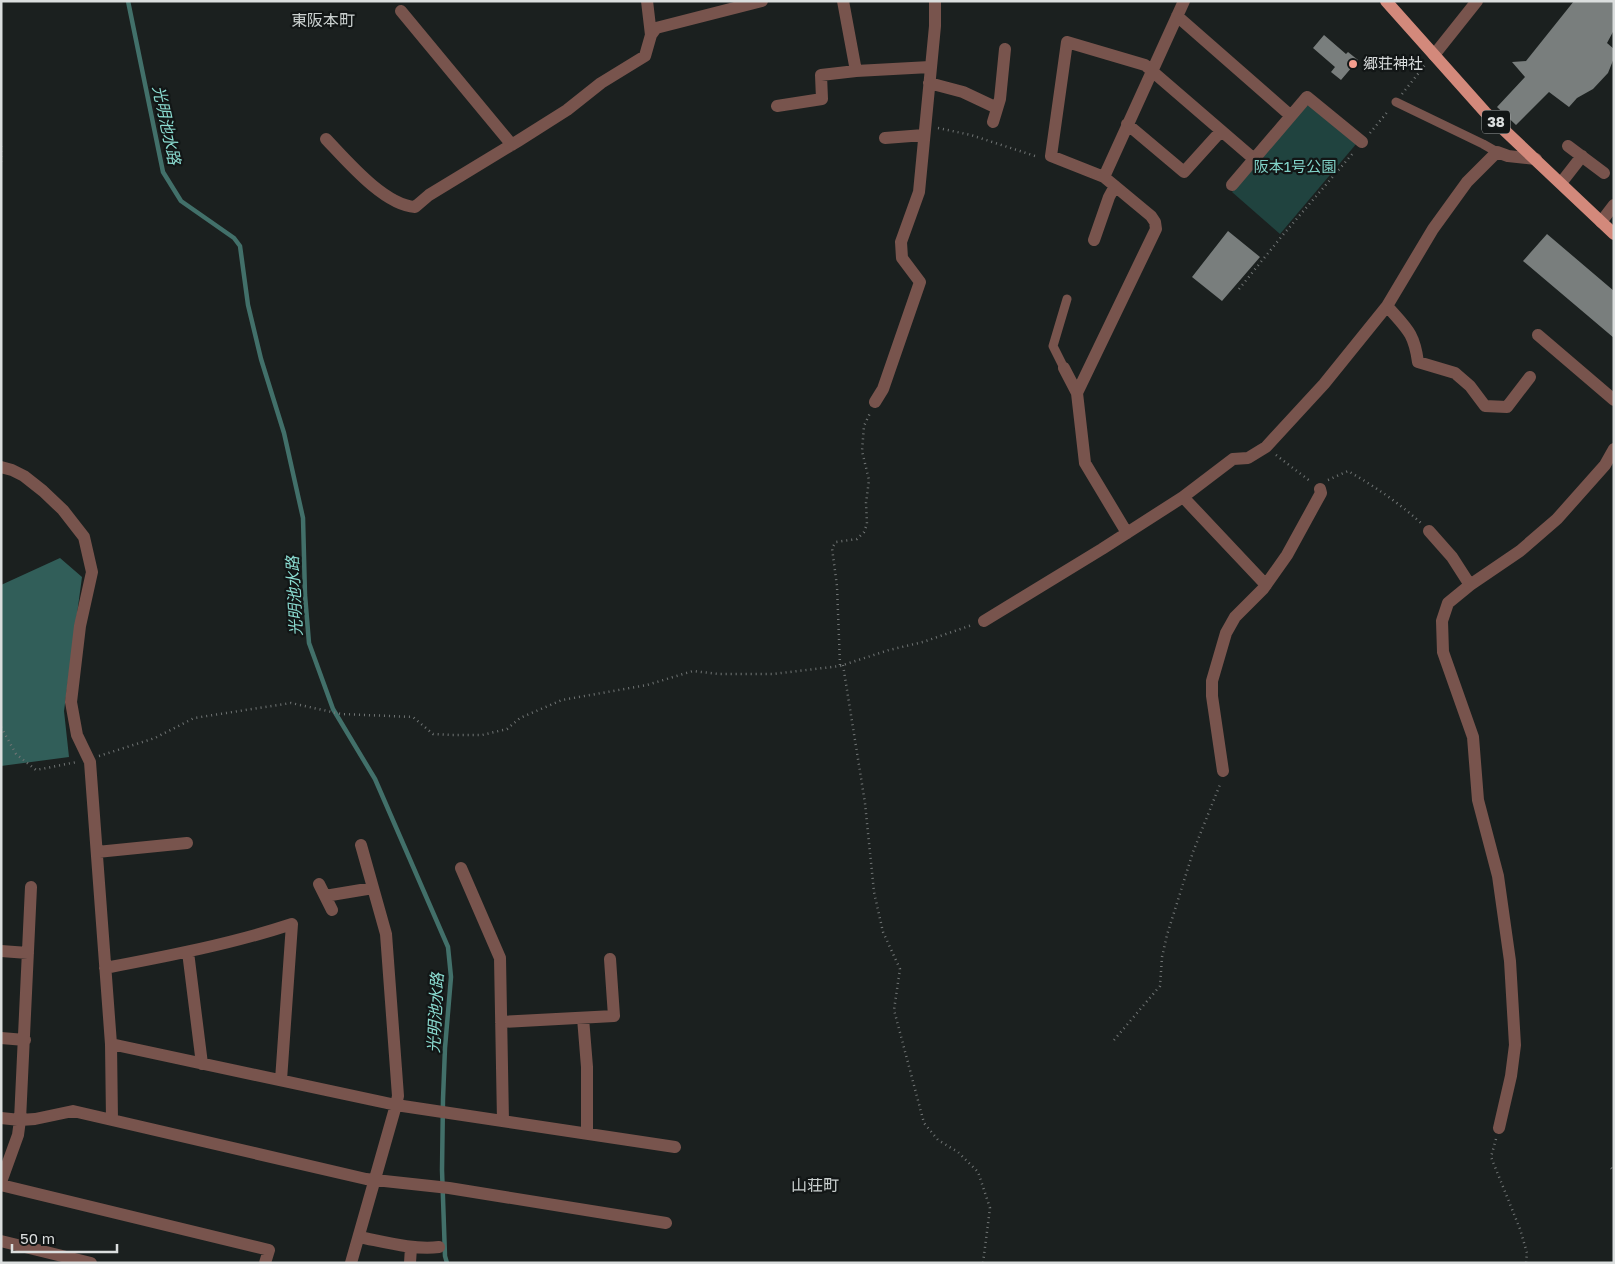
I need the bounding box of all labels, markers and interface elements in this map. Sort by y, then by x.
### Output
district label: 東阪本町 [291,10,355,30]
place label: 郷荘神社 [1363,54,1423,72]
marker: 郷荘神社 [1347,58,1359,70]
water label: 光明池水路 [149,84,186,168]
road number: 38 [1482,110,1510,134]
park label: 阪本1号公園 [1254,157,1336,175]
water label: 光明池水路 [282,554,306,636]
water label: 光明池水路 [423,971,447,1053]
district label: 山荘町 [791,1175,839,1195]
scale bar [12,1222,118,1254]
text: 50 m [20,1229,55,1247]

